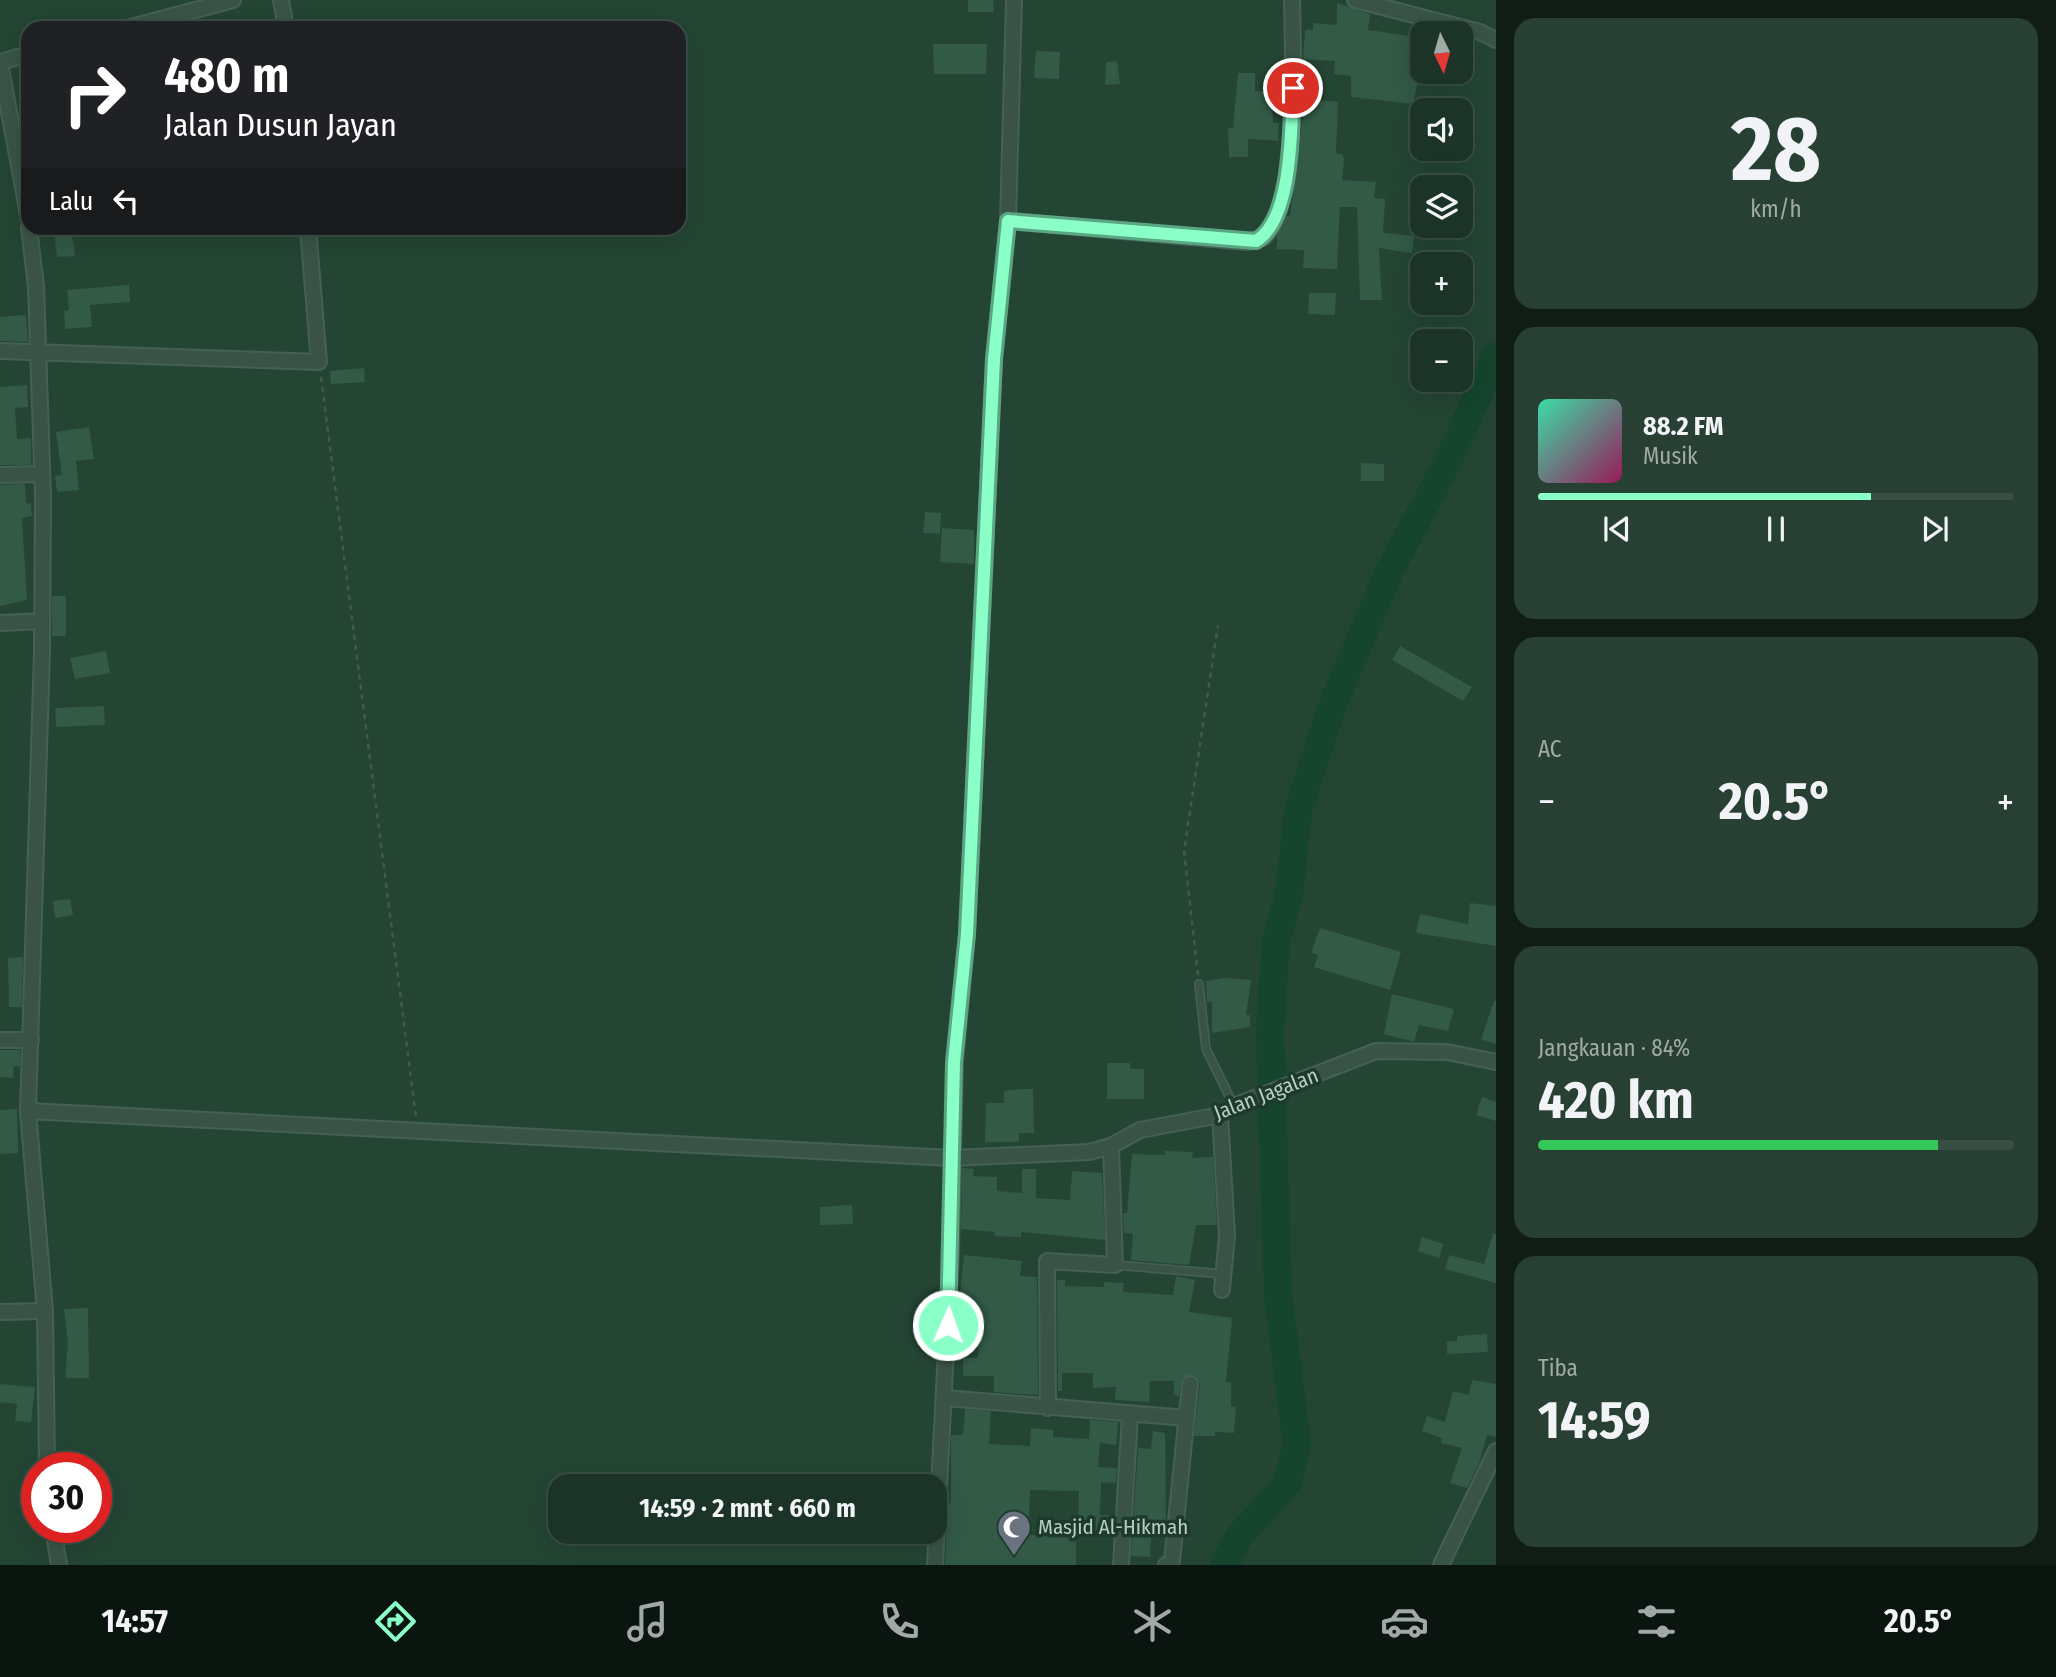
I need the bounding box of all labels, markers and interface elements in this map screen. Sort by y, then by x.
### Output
north arrow [1410,21,1474,84]
map controls [1410,21,1473,392]
text: 480 m [164,46,289,105]
icon: right [49,49,140,140]
pin [1263,58,1323,118]
icon: arrive [1274,69,1312,107]
text: 28 [1731,95,1821,204]
button: sound [1410,98,1473,161]
text: Jalan Dusun Jayan [164,106,397,144]
button: layers [1410,175,1473,238]
icon: left [107,182,145,220]
text: Lalu [49,186,93,217]
text: km/h [1750,195,1802,223]
button: + [1410,252,1473,315]
button: − [1410,329,1473,392]
text: 88.2 FM [1643,411,1723,442]
text: Musik [1643,442,1698,470]
icon: previous [1598,510,1636,548]
icon: pause [1757,510,1795,548]
icon: next [1916,510,1954,548]
text: AC [1538,735,1562,763]
text: 20.5° [1719,770,1833,833]
text: − [1538,779,1555,825]
text: + [1997,779,2014,825]
text: Jangkauan · 84% [1538,1034,1690,1062]
street label: Jalan Jagalan [1210,1062,1322,1126]
text: 420 km [1538,1069,1694,1132]
position arrow [911,1288,985,1362]
text: Tiba [1538,1354,1578,1382]
text: 14:59 [1538,1389,1651,1452]
speed limit sign: 30 [21,1452,112,1543]
text: 14:59 · 2 mnt · 660 m [639,1493,856,1524]
mosque icon: Masjid Al-Hikmah [995,1508,1033,1557]
place label: Masjid Al-Hikmah [1038,1514,1188,1540]
icon: directions [371,1597,420,1646]
icon: music [623,1597,672,1646]
icon: phone [875,1597,924,1646]
icon: climate [1128,1597,1177,1646]
icon: car [1380,1597,1429,1646]
icon: filters [1632,1597,1681,1646]
text: 14:57 [102,1602,168,1640]
text: 20.5° [1884,1602,1954,1640]

